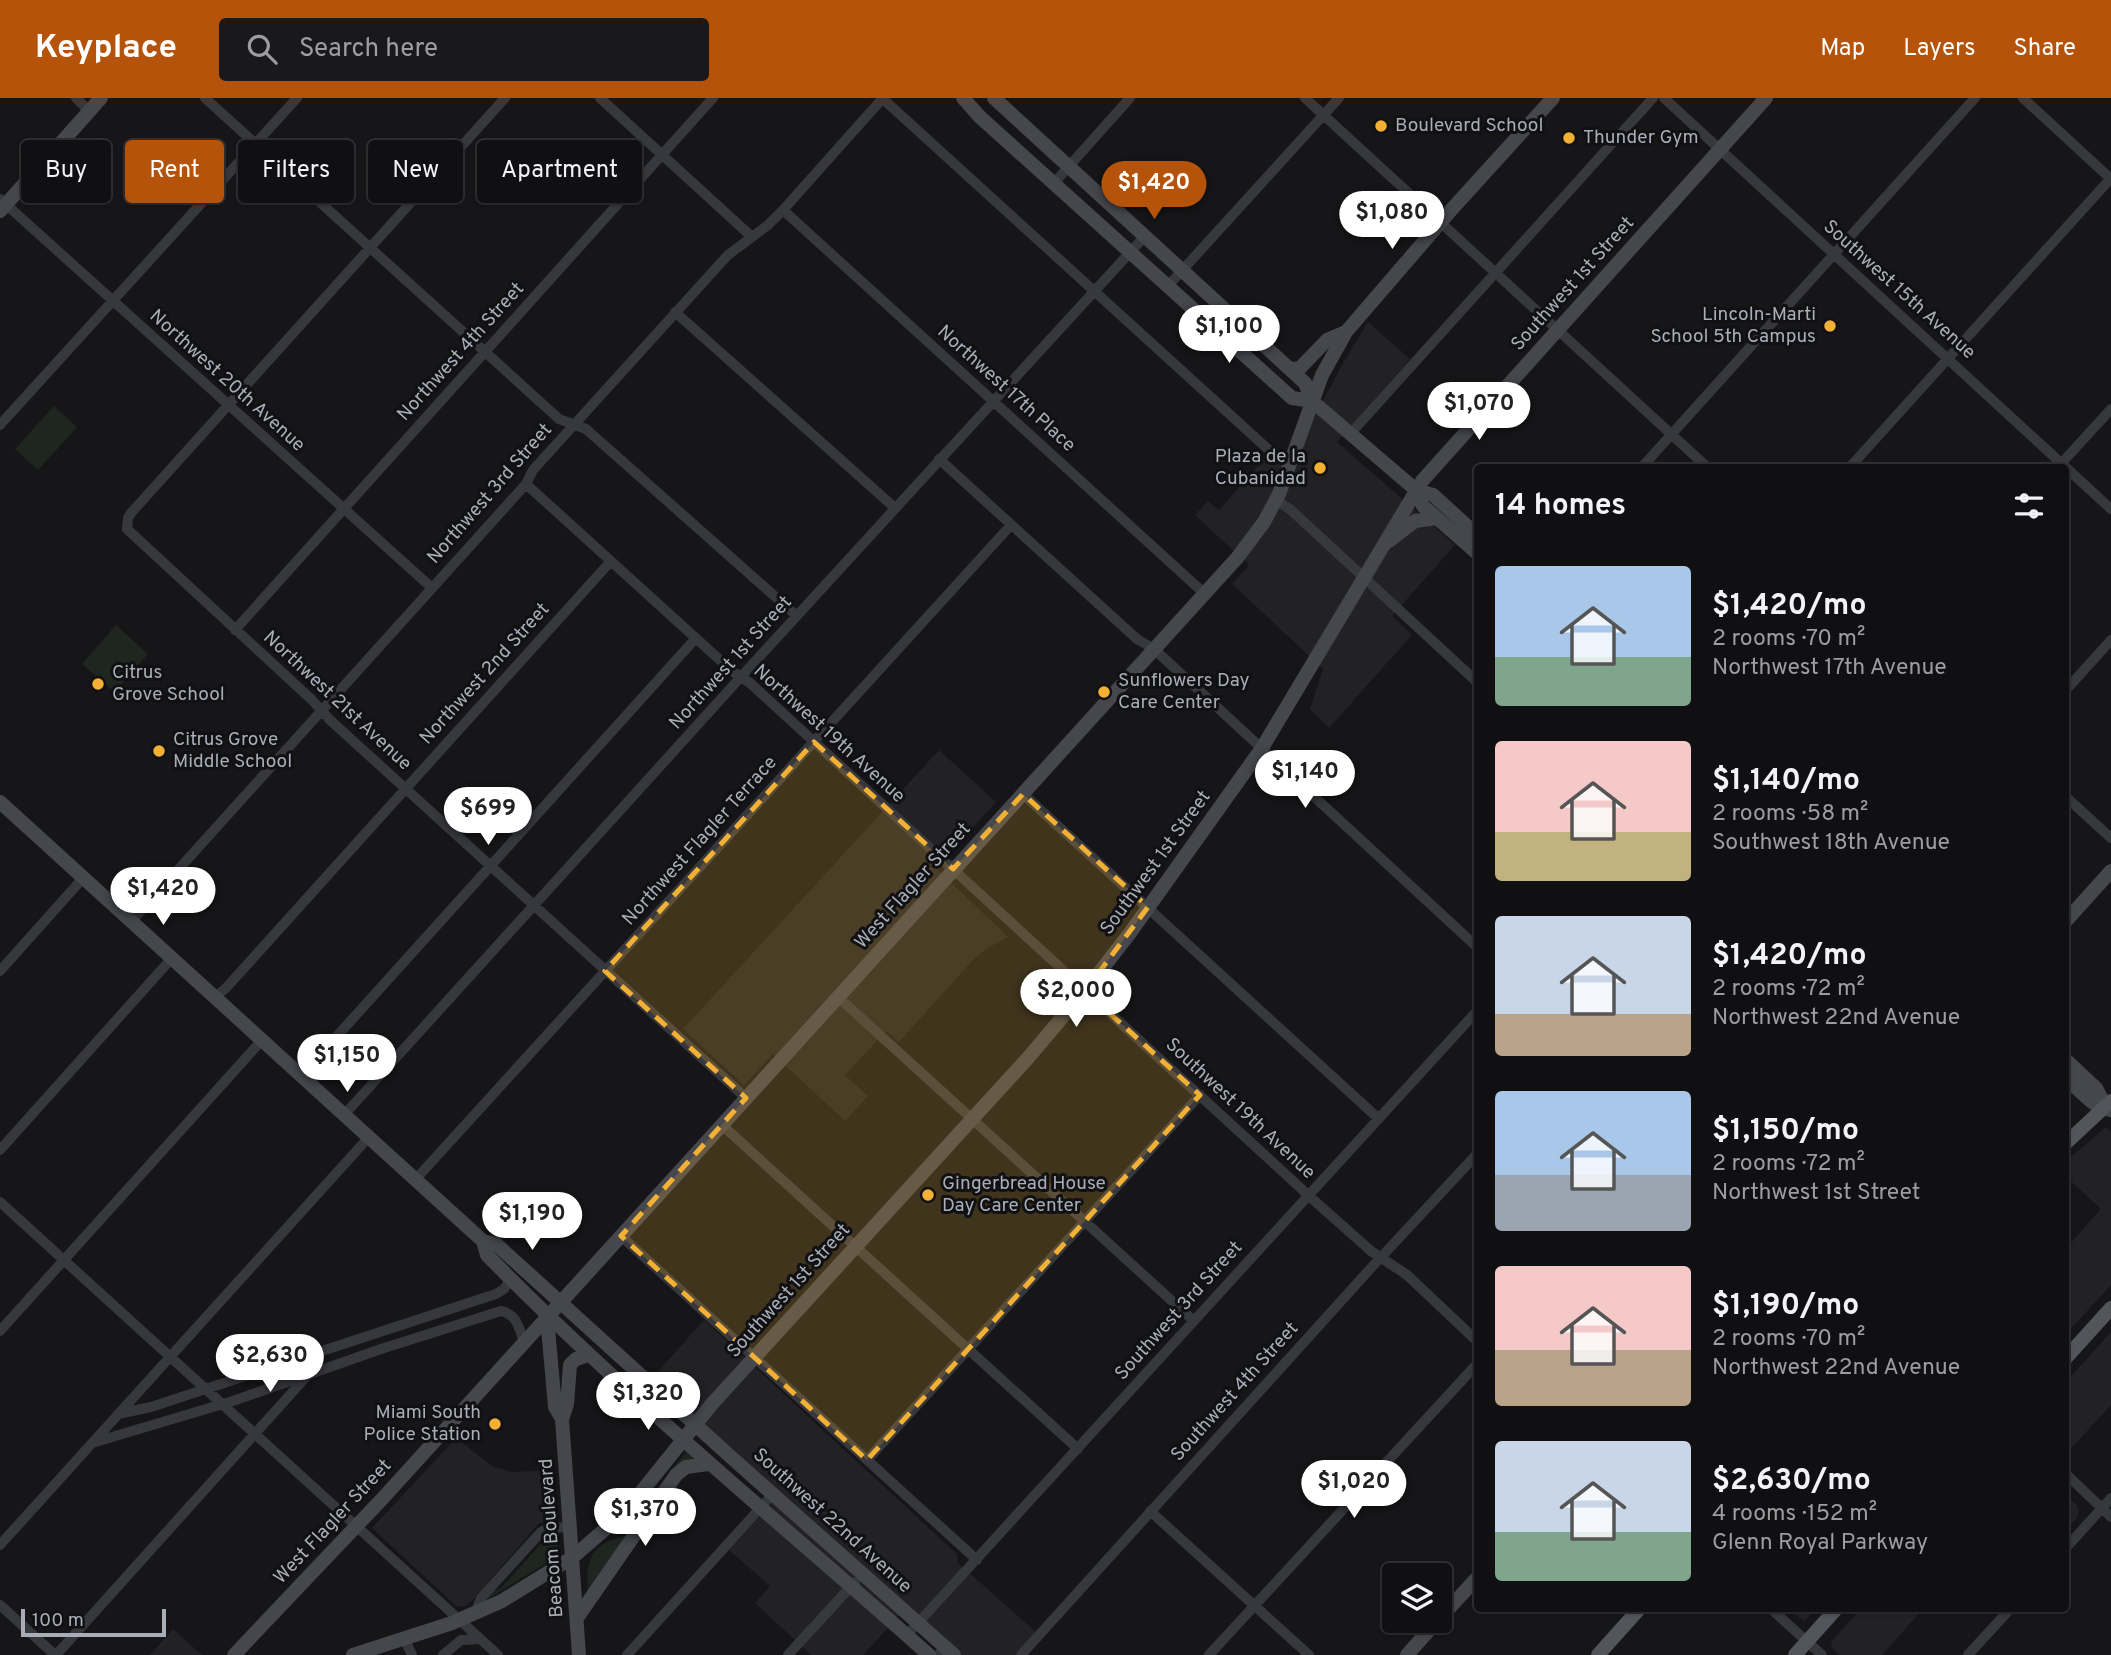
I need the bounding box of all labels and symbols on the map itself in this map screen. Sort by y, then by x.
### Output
place label: Boulevard School [1395,114,1543,138]
marker: Boulevard School [1373,118,1389,134]
place label: Thunder Gym [1583,126,1699,150]
marker: Thunder Gym [1561,130,1577,146]
pin: $1,420 [1097,162,1211,221]
pin: $1,080 [1335,192,1449,251]
street label: Southwest 1st Street [1506,212,1640,356]
street label: Southwest 15th Avenue [1818,215,1980,365]
street label: Northwest 4th Street [392,278,530,426]
place label: Lincoln-Marti School 5th Campus [1651,303,1816,349]
street label: Northwest 20th Avenue [144,305,310,457]
pin: $1,100 [1172,306,1286,365]
marker: Lincoln-Marti School 5th Campus [1822,318,1838,334]
street label: Northwest 17th Place [932,320,1080,458]
pin: $1,070 [1422,382,1536,442]
street label: Northwest 3rd Street [422,419,558,569]
place label: Plaza de la Cubanidad [1215,445,1306,491]
marker: Plaza de la Cubanidad [1312,460,1328,476]
street label: Northwest 1st Street [664,591,798,735]
street label: Northwest 2nd Street [415,598,555,750]
street label: Northwest 21st Avenue [258,626,416,776]
street label: Northwest 19th Avenue [748,660,910,808]
place label: Citrus Grove School [112,661,225,707]
place label: Sunflowers Day Care Center [1118,669,1250,715]
marker: Citrus Grove School [90,676,106,692]
marker: Sunflowers Day Care Center [1096,684,1112,700]
place label: Citrus Grove Middle School [173,728,292,774]
marker: Citrus Grove Middle School [151,743,167,759]
pin: $1,140 [1248,750,1362,810]
street label: Northwest Flagler Terrace [617,751,783,931]
street label: Southwest 1st Street [1095,786,1217,940]
pin: $699 [447,788,529,847]
street label: West Flagler Street [850,818,976,954]
pin: $1,420 [106,868,220,927]
pin: $2,000 [1019,970,1133,1029]
street label: Southwest 19th Avenue [1160,1033,1320,1185]
pin: $1,150 [290,1034,404,1094]
place label: Gingerbread House Day Care Center [942,1172,1106,1218]
marker: Gingerbread House Day Care Center [920,1187,936,1203]
pin: $1,190 [475,1192,589,1252]
street label: Southwest 1st Street [722,1219,856,1363]
street label: Southwest 3rd Street [1110,1236,1248,1386]
street label: Southwest 4th Street [1166,1317,1304,1467]
pin: $2,630 [213,1334,327,1394]
pin: $1,320 [591,1372,705,1432]
place label: Miami South Police Station [364,1401,481,1447]
marker: Miami South Police Station [487,1416,503,1432]
street label: Southwest 22nd Avenue [748,1443,916,1599]
street label: West Flagler Street [269,1455,397,1589]
street label: Beacom Boulevard [534,1458,570,1618]
pin: $1,020 [1297,1460,1411,1520]
pin: $1,370 [588,1488,702,1548]
scale bar [21,1606,166,1638]

